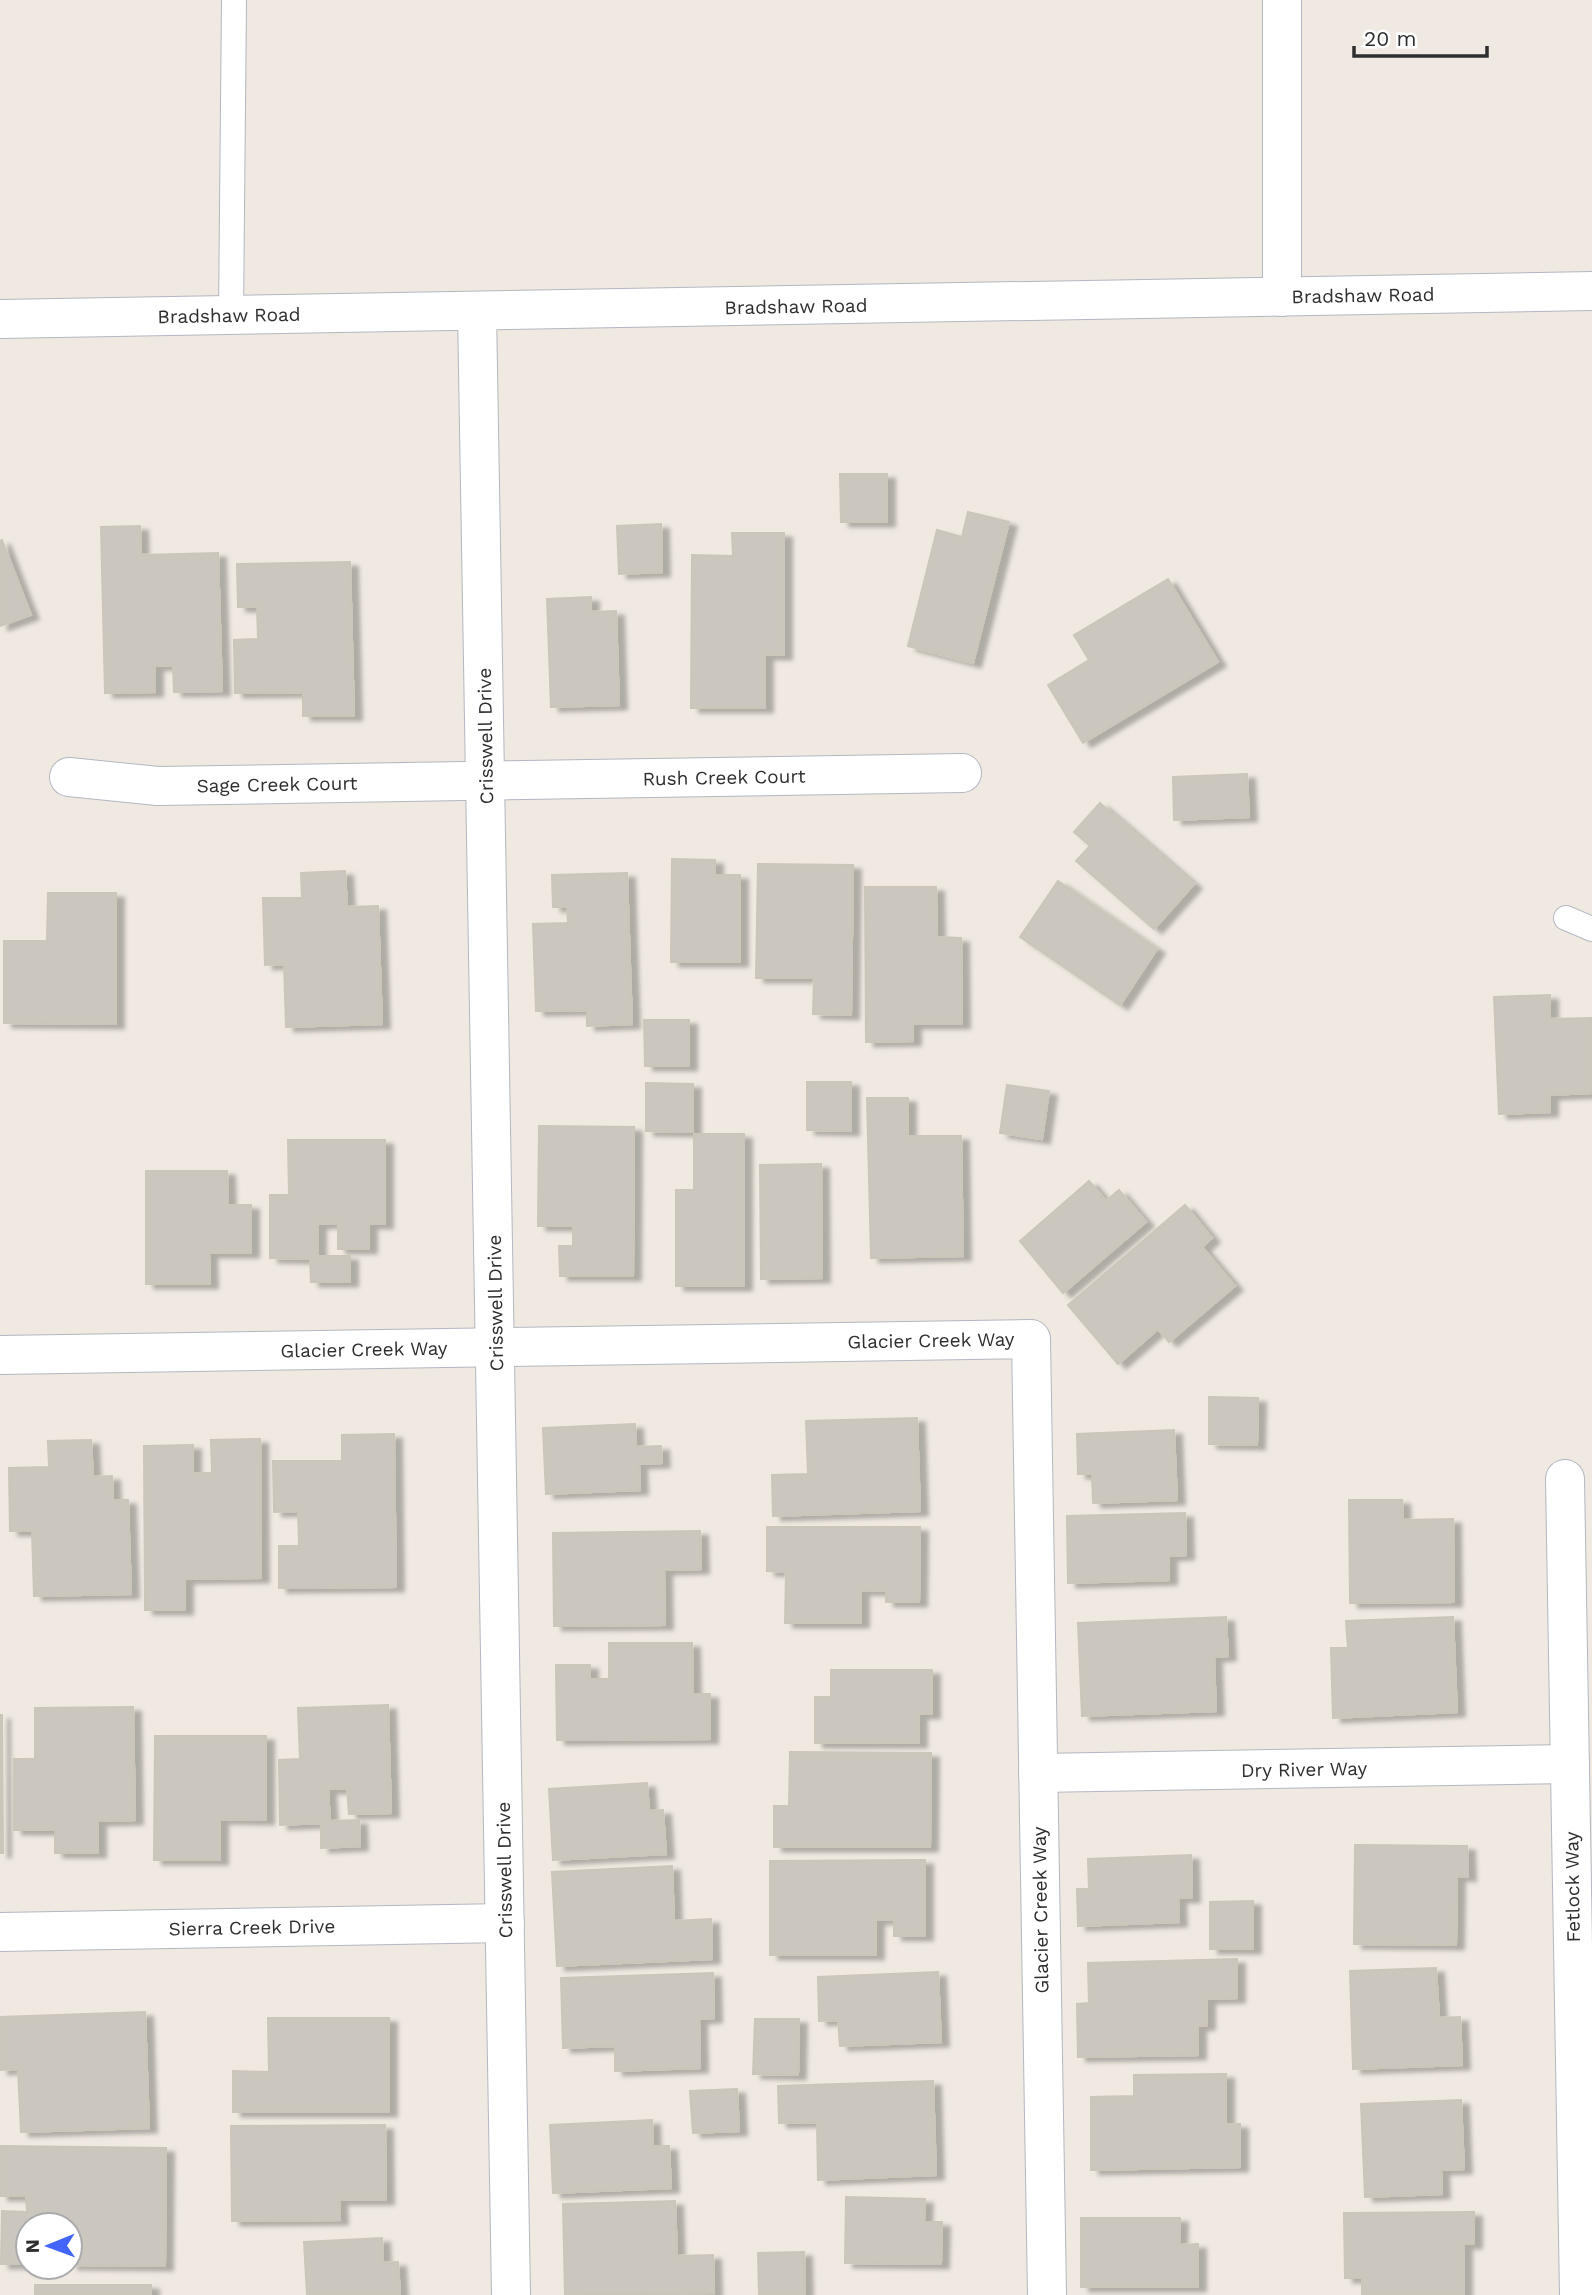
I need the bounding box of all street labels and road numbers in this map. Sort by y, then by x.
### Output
street label: Bradshaw Road [1291,283,1435,308]
street label: Bradshaw Road [724,294,868,319]
street label: Bradshaw Road [157,303,301,328]
street label: Crisswell Drive [473,668,498,804]
street label: Rush Creek Court [642,765,806,790]
street label: Sage Creek Court [196,772,358,797]
street label: Crisswell Drive [483,1235,508,1371]
street label: Glacier Creek Way [847,1328,1015,1353]
street label: Glacier Creek Way [280,1337,448,1362]
street label: Dry River Way [1241,1757,1368,1782]
street label: Crisswell Drive [492,1802,517,1938]
street label: Glacier Creek Way [1028,1826,1053,1994]
street label: Fetlock Way [1560,1831,1585,1943]
street label: Sierra Creek Drive [169,1915,336,1940]

